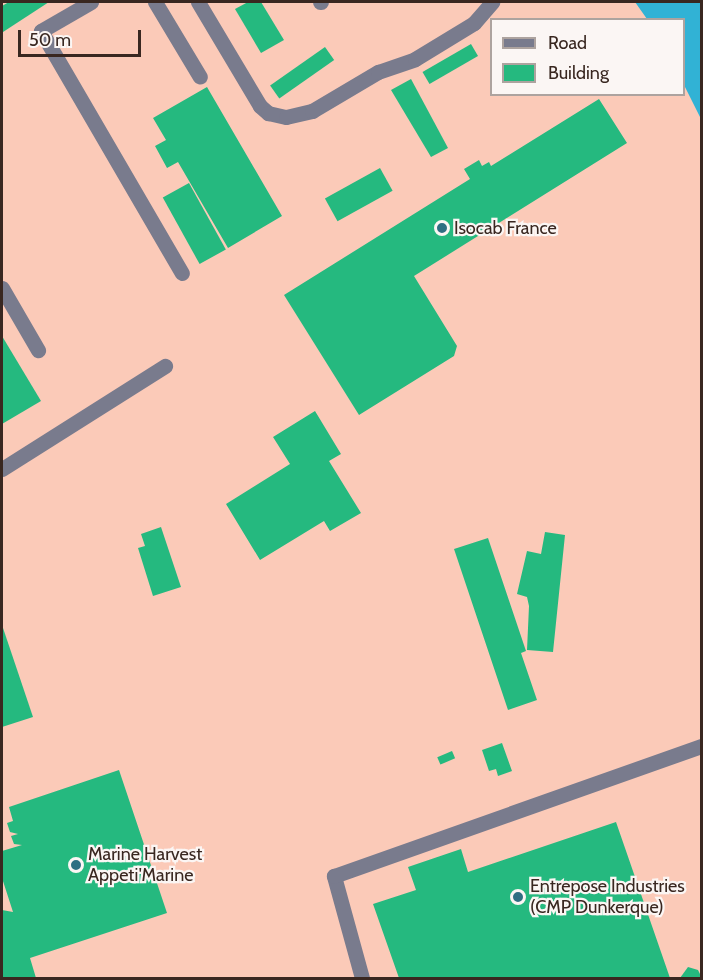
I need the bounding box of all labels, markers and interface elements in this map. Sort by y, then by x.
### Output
scale bar [21,18,144,56]
legend [490,18,685,96]
text: 50 m [29,29,71,51]
text: Road [548,32,587,54]
text: Building [548,62,609,84]
place label: Isocab France [454,217,557,239]
marker: Isocab France [435,221,449,235]
place label: Marine Harvest Appeti'Marine [88,844,202,886]
marker: Marine Harvest Appeti'Marine [69,858,83,872]
place label: Entrepose Industries (CMP Dunkerque) [530,876,685,918]
marker: Entrepose Industries (CMP Dunkerque) [511,890,525,904]

